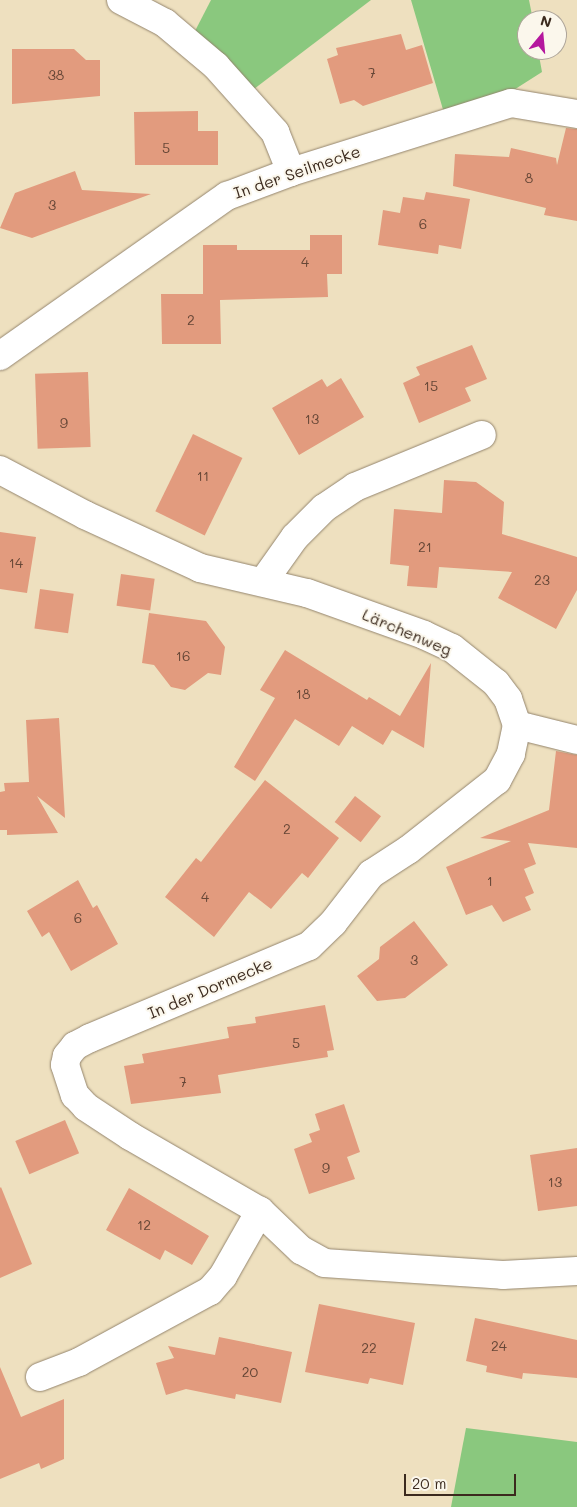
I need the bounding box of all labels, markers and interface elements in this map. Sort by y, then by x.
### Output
north arrow [517,10,567,60]
text: N [538,10,554,32]
house number: 7 [368,65,376,81]
house number: 38 [48,67,64,83]
house number: 5 [162,140,170,156]
street label: In der Seilmecke [231,141,363,203]
house number: 8 [525,170,533,186]
house number: 3 [48,197,56,213]
house number: 6 [419,216,427,232]
house number: 4 [301,254,309,270]
house number: 2 [187,312,195,328]
house number: 15 [424,378,438,394]
house number: 13 [305,411,319,427]
house number: 9 [60,415,68,431]
house number: 11 [197,468,209,484]
house number: 21 [418,539,432,555]
house number: 14 [9,555,23,571]
house number: 23 [534,572,550,588]
street label: Lärchenweg [359,605,455,659]
house number: 16 [176,648,190,664]
house number: 18 [296,686,310,702]
house number: 2 [283,821,291,837]
house number: 1 [487,873,493,889]
house number: 4 [201,889,209,905]
house number: 6 [74,910,82,926]
house number: 3 [410,952,418,968]
street label: In der Dormecke [145,953,275,1023]
house number: 5 [292,1035,300,1051]
house number: 7 [179,1074,187,1090]
house number: 9 [322,1160,330,1176]
house number: 13 [548,1174,562,1190]
house number: 12 [137,1217,151,1233]
house number: 24 [491,1338,507,1354]
house number: 22 [361,1340,377,1356]
house number: 20 [242,1364,258,1380]
scale bar [407,1464,520,1496]
text: 20 m [412,1473,446,1493]

